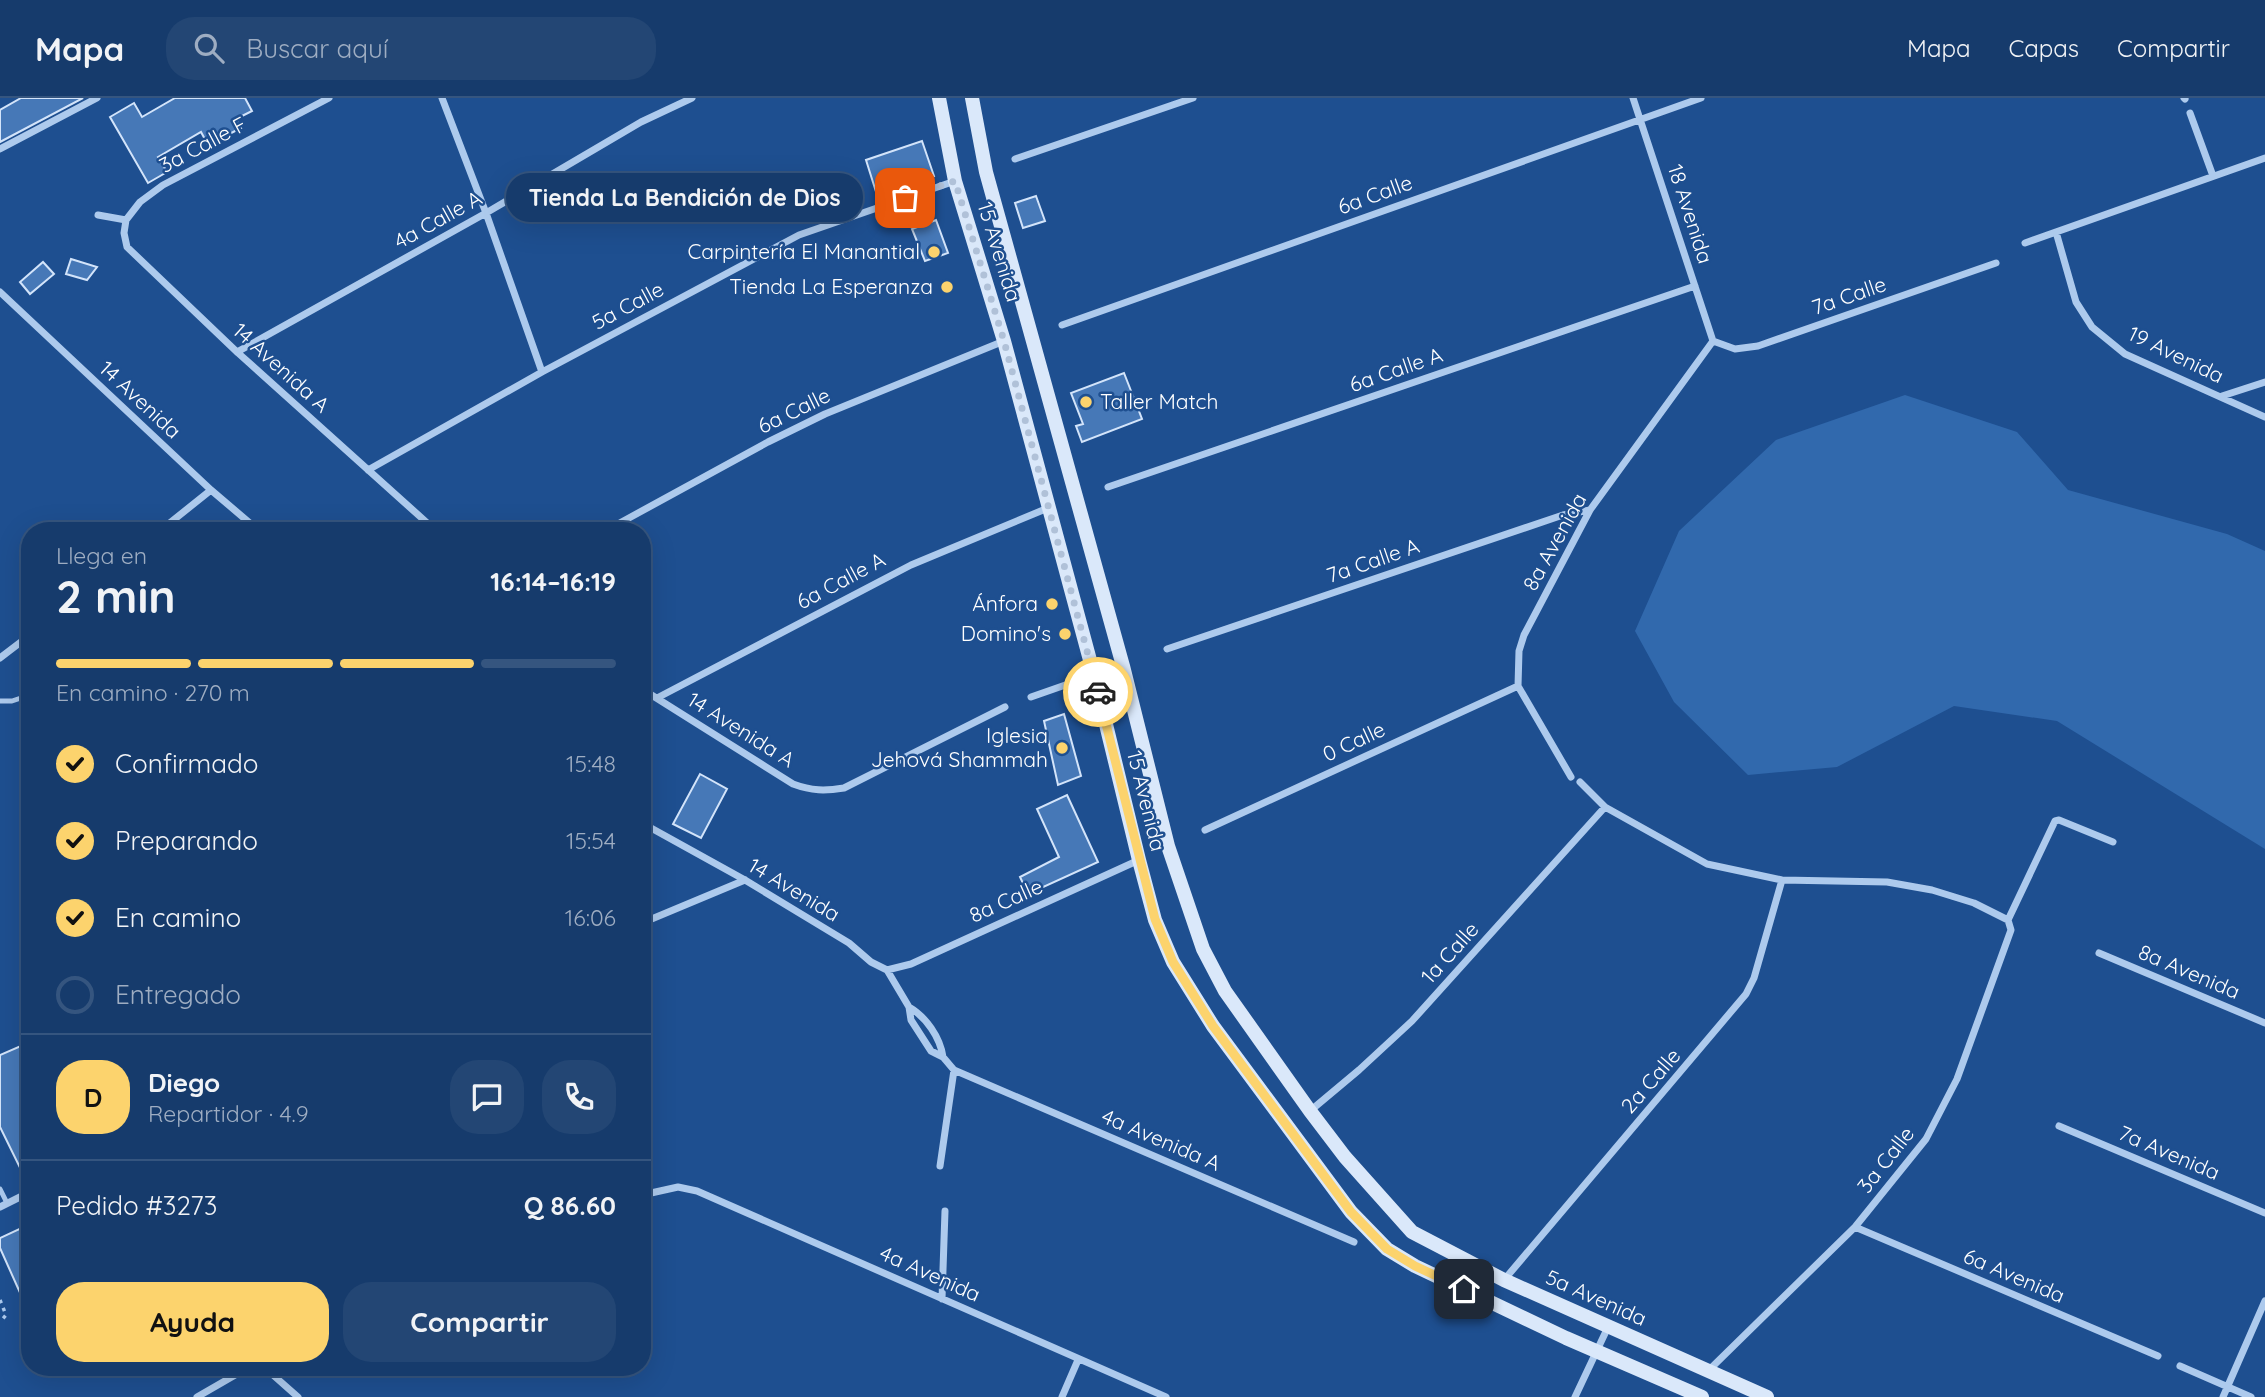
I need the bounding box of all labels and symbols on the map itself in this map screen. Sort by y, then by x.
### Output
street label: 3a Calle F [155,110,251,178]
street label: 18 Avenida [1663,161,1719,267]
pin [875,168,935,228]
street label: 6a Calle [1334,169,1416,220]
callout: Tienda La Bendición de Dios [506,174,863,222]
street label: 4a Calle A [389,184,486,254]
street label: 15 Avenida [972,199,1027,305]
place label: Carpintería El Manantial [687,238,920,264]
marker: Carpintería El Manantial [926,244,942,260]
street label: 7a Calle [1808,270,1889,320]
place label: Tienda La Esperanza [729,273,933,299]
street label: 5a Calle [587,275,668,335]
marker: Tienda La Esperanza [939,279,955,295]
street label: 14 Avenida A [228,317,336,418]
street label: 19 Avenida [2124,320,2229,388]
street label: 6a Calle A [1346,341,1446,397]
street label: 14 Avenida [94,355,187,444]
street label: 6a Calle [753,381,834,439]
place label: Taller Match [1100,388,1218,414]
marker: Taller Match [1078,394,1094,410]
street label: 8a Avenida [1517,488,1592,595]
street label: 7a Calle A [1323,532,1422,588]
street label: 6a Calle A [792,546,889,614]
place label: Ánfora [972,590,1038,616]
marker: Ánfora [1044,596,1060,612]
place label: Domino's [961,620,1051,646]
marker: Domino's [1057,626,1073,642]
courier [1063,657,1133,727]
street label: 14 Avenida A [683,686,800,772]
street label: 0 Calle [1318,715,1389,767]
place label: Iglesia Jehová Shammah [871,722,1048,772]
marker: Iglesia Jehová Shammah [1054,740,1070,756]
street label: 15 Avenida [1122,748,1172,854]
street label: 14 Avenida [744,852,845,927]
street label: 8a Calle [965,872,1046,928]
street label: 1a Calle [1415,916,1484,989]
street label: 8a Avenida [2135,938,2244,1004]
street label: 2a Calle [1615,1042,1686,1118]
street label: 4a Avenida A [1098,1102,1225,1176]
street label: 7a Avenida [2115,1119,2224,1185]
street label: 3a Calle [1851,1121,1919,1198]
street label: 4a Avenida [876,1239,985,1307]
street label: 6a Avenida [1960,1242,2069,1308]
pin [1434,1259,1494,1319]
street label: 5a Avenida [1542,1263,1651,1331]

